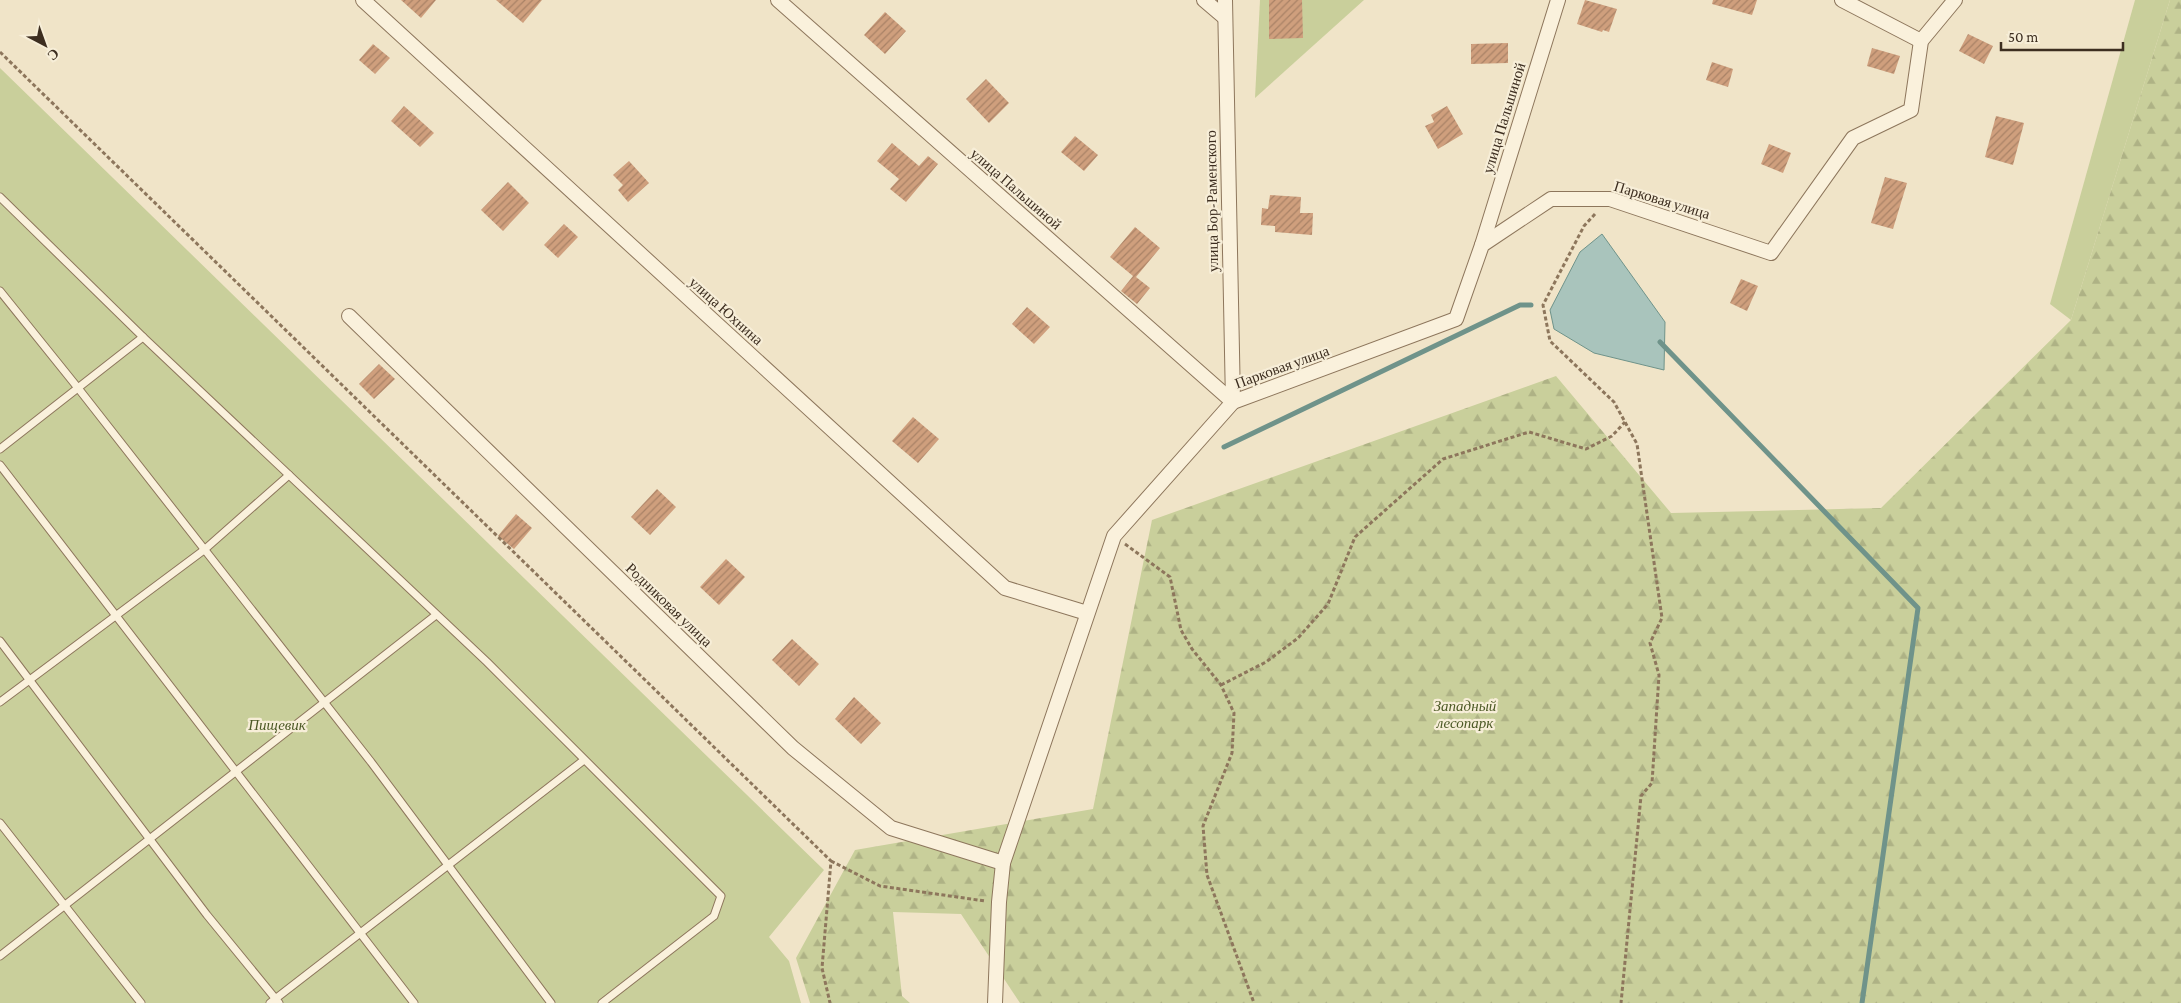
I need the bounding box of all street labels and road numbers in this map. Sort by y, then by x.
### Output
street label: улица Пальшиной [1480,61,1528,175]
street label: улица Бор-Раменского [1203,130,1221,272]
street label: улица Пальшиной [967,145,1065,233]
street label: Парковая улица [1612,178,1712,222]
street label: улица Юхнина [686,274,766,348]
street label: Парковая улица [1233,342,1332,392]
street label: Родниковая улица [623,560,715,650]

